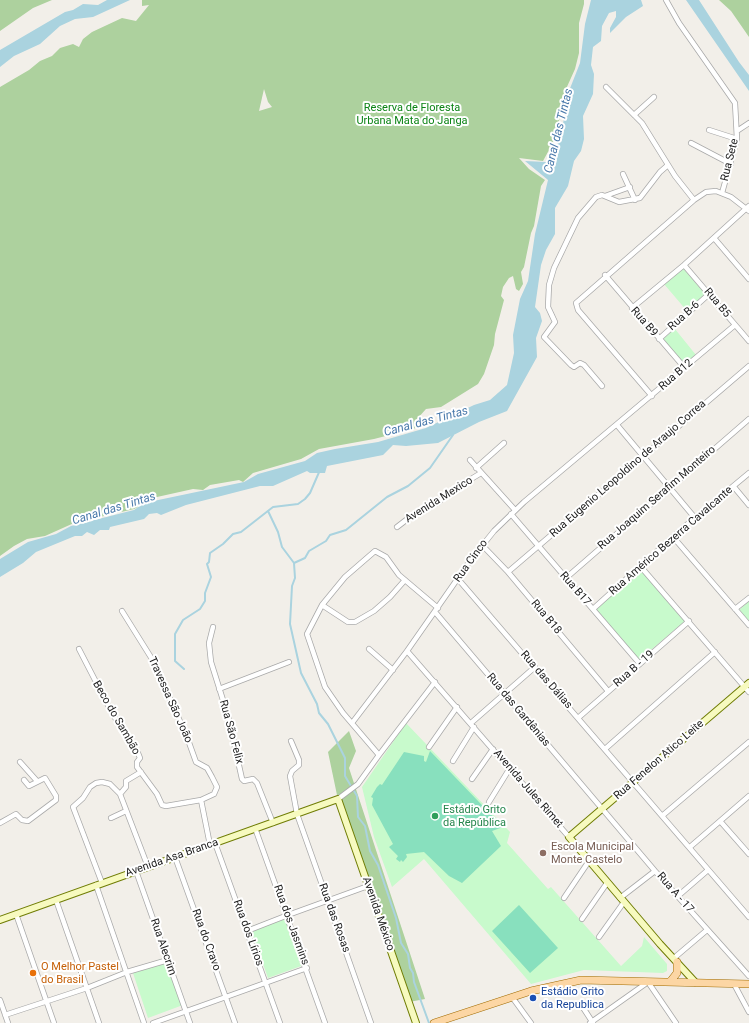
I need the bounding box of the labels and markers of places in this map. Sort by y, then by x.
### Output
place label: Estádio Grito da República [443,803,506,829]
marker: Estádio Grito da República [430,811,440,821]
place label: Escola Municipal Monte Castelo [551,840,634,866]
marker: Escola Municipal Monte Castelo [538,848,548,858]
place label: O Melhor Pastel do Brasil [41,960,119,986]
marker: O Melhor Pastel do Brasil [28,968,38,978]
place label: Estádio Grito da Republica [541,985,604,1011]
marker: Estádio Grito da Republica [528,993,538,1003]

